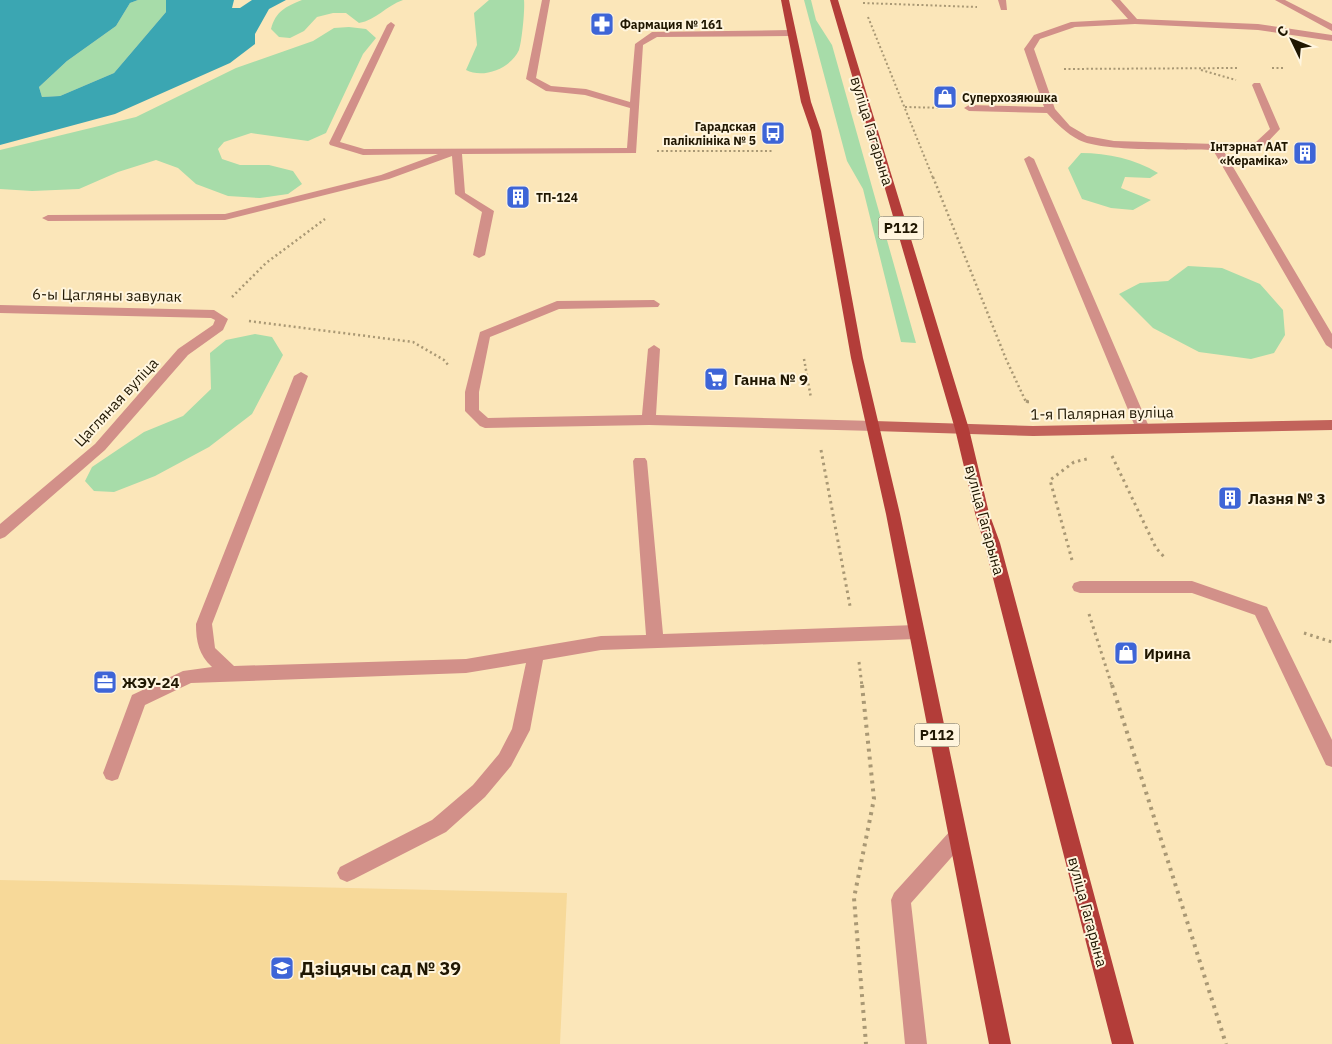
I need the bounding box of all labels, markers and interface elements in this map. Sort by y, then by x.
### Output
pharmacy icon: Фармация № 161 [589,11,615,37]
north arrow [1267,15,1317,65]
place label: Фармация № 161 [620,17,722,32]
text: С [1273,22,1292,41]
street label: вуліца Гагарына [846,74,898,188]
shop icon: Суперхозяюшка [932,84,958,110]
place label: Суперхозяюшка [962,90,1058,105]
place label: Гарадская паліклініка № 5 [663,119,756,148]
bus stop icon: Гарадская паліклініка № 5 [760,120,786,146]
place label: Інтэрнат ААТ «Кераміка» [1210,139,1288,168]
building icon: Інтэрнат ААТ «Кераміка» [1292,140,1318,166]
building icon: ТП-124 [505,184,531,210]
place label: ТП-124 [536,190,578,205]
road number: Р112 [878,217,924,240]
street label: 6-ы Цагляны завулак [32,284,182,306]
street label: Цагляная вуліца [70,354,162,450]
supermarket icon: Ганна № 9 [703,366,729,392]
place label: Ганна № 9 [734,370,808,389]
street label: 1-я Палярная вуліца [1030,402,1174,424]
street label: вуліца Гагарына [961,463,1009,577]
building icon: Лазня № 3 [1217,485,1243,511]
place label: Лазня № 3 [1248,489,1326,508]
shop icon: Ирина [1113,640,1139,666]
place label: Ирина [1144,644,1191,663]
office icon: ЖЭУ-24 [92,669,118,695]
place label: ЖЭУ-24 [122,673,179,692]
road number: Р112 [914,724,960,746]
street label: вуліца Гагарына [1064,855,1112,969]
school or university icon: Дзіцячы сад № 39 [269,955,295,981]
place label: Дзіцячы сад № 39 [300,957,461,980]

